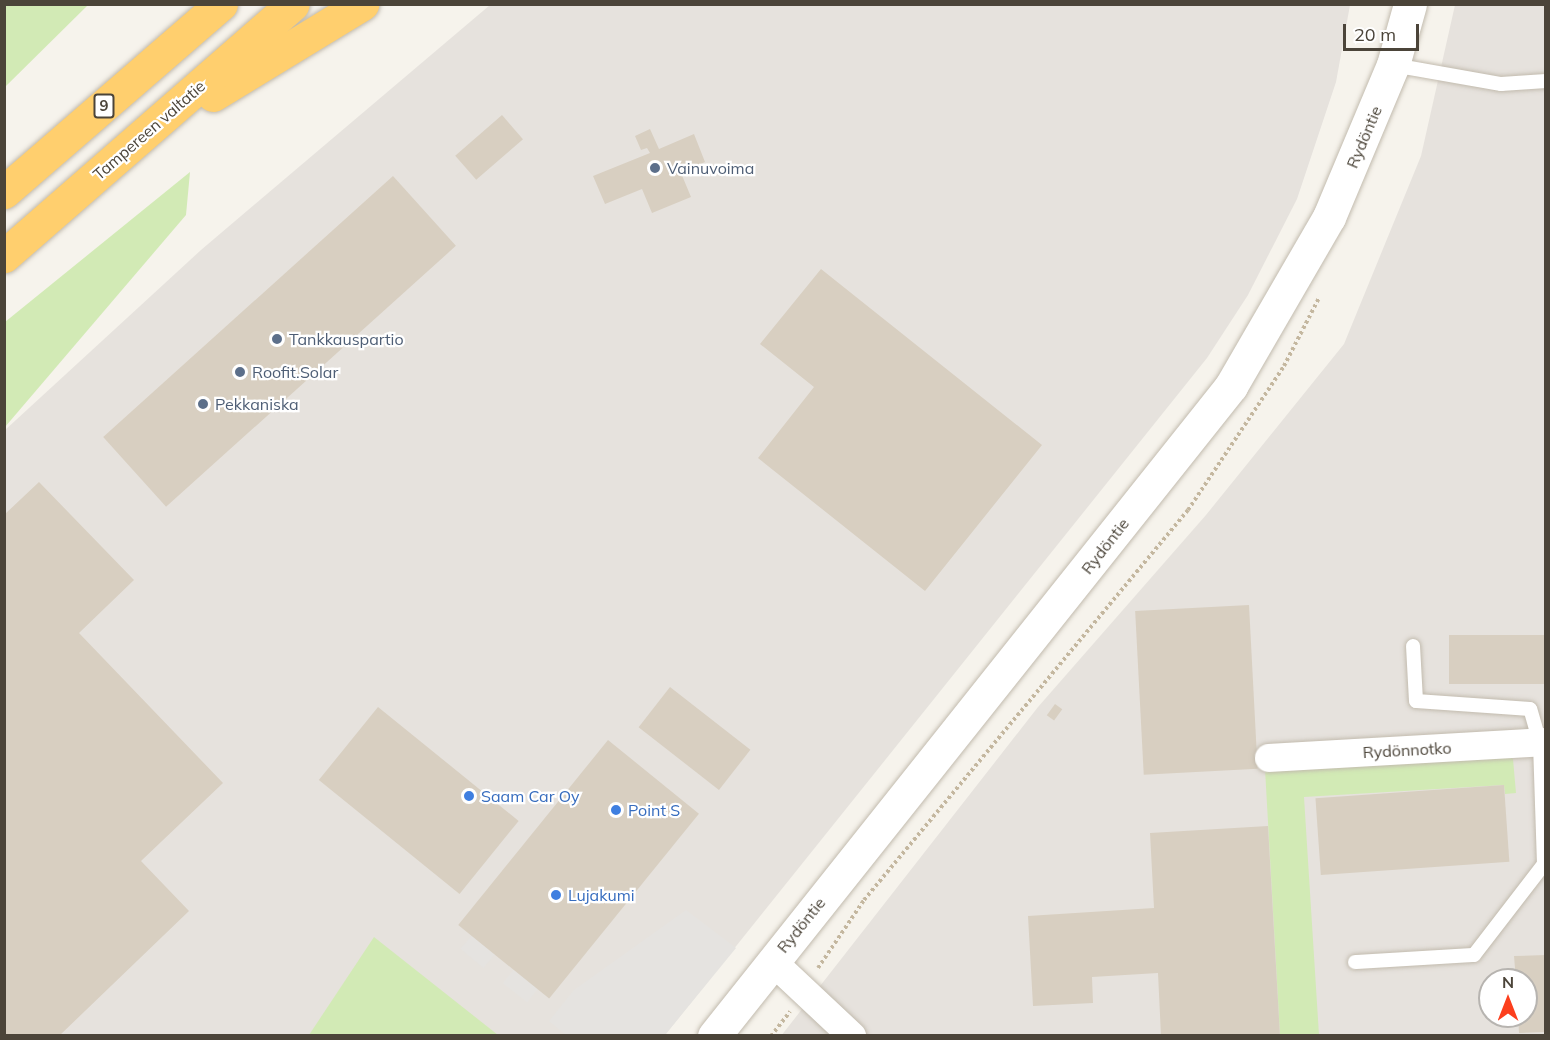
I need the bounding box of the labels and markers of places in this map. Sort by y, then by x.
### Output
place label: Vainuvoima [667,158,754,178]
marker: Vainuvoima [648,161,662,175]
place label: Tankkauspartio [289,329,404,349]
marker: Tankkauspartio [270,332,284,346]
place label: Roofit.Solar [252,362,338,382]
marker: Roofit.Solar [233,365,247,379]
place label: Pekkaniska [215,394,299,414]
marker: Pekkaniska [196,397,210,411]
place label: Saam Car Oy [481,786,580,806]
marker: Saam Car Oy [462,789,476,803]
place label: Point S [628,800,680,820]
marker: Point S [609,803,623,817]
place label: Lujakumi [568,885,635,905]
marker: Lujakumi [549,888,563,902]

